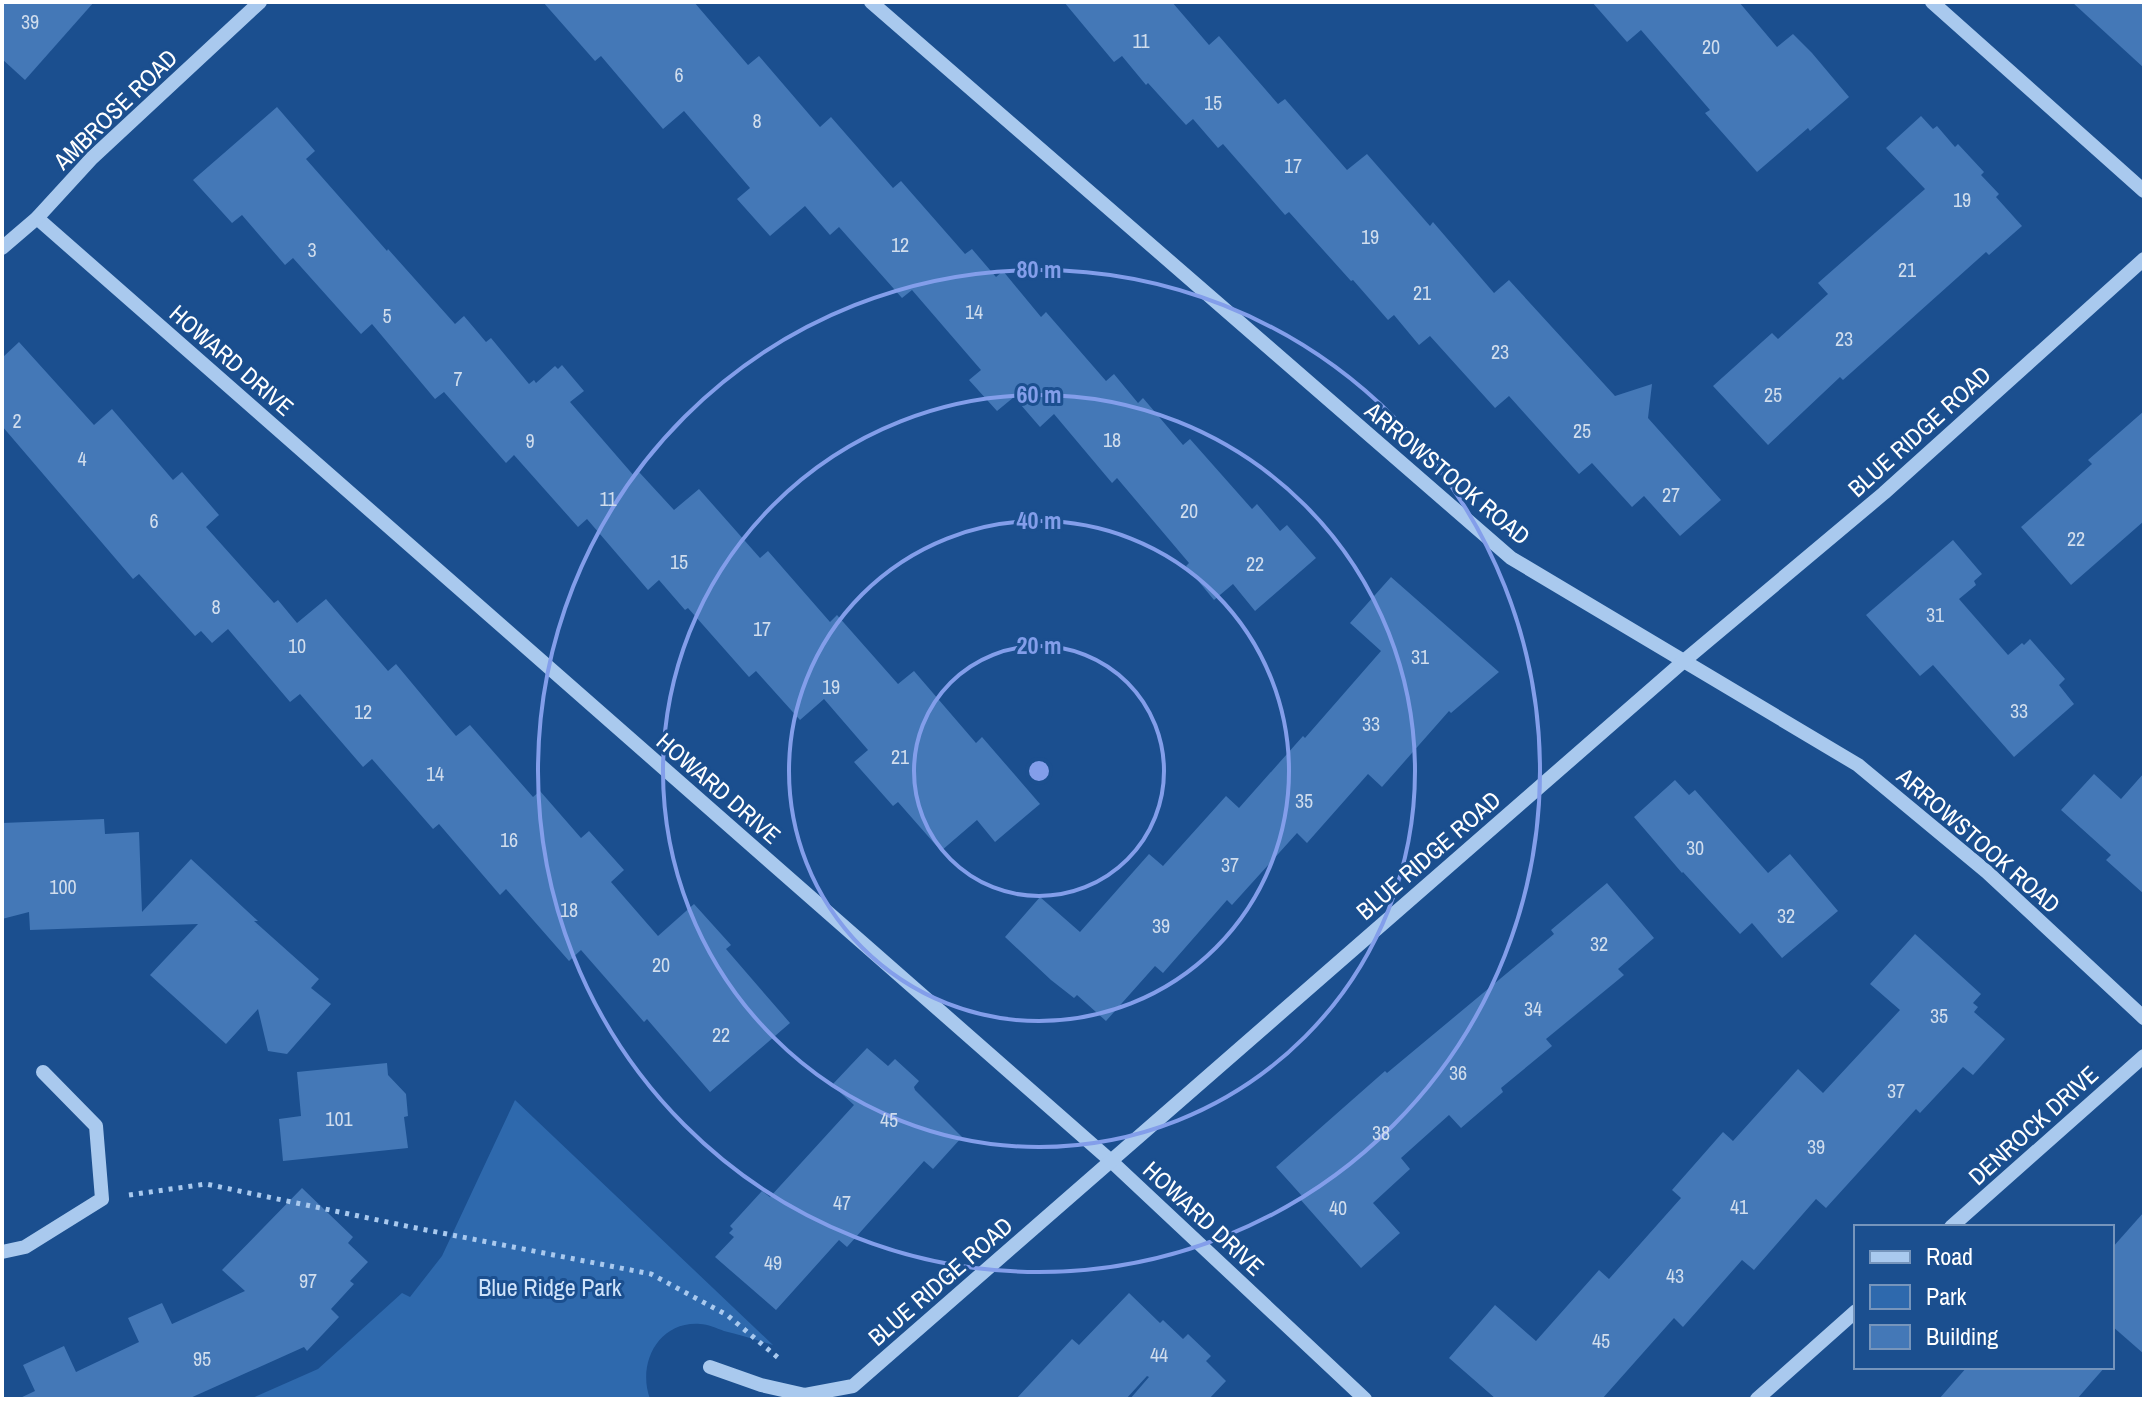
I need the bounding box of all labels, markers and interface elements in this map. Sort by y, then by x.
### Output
house number: 39 [21,8,39,35]
house number: 11 [1132,27,1150,54]
house number: 20 [1702,33,1720,60]
street label: AMBROSE ROAD [45,42,184,177]
house number: 6 [674,61,684,88]
house number: 15 [1204,89,1222,116]
house number: 8 [752,107,762,134]
house number: 17 [1284,152,1302,179]
house number: 19 [1953,186,1971,213]
house number: 19 [1361,223,1379,250]
house number: 12 [891,231,909,258]
house number: 3 [307,236,317,263]
text: 80 m [1017,253,1061,285]
house number: 21 [1898,256,1916,283]
house number: 21 [1413,279,1431,306]
street label: HOWARD DRIVE [163,297,301,423]
house number: 14 [965,298,983,325]
house number: 5 [382,302,392,329]
house number: 23 [1835,325,1853,352]
house number: 23 [1491,338,1509,365]
street label: BLUE RIDGE ROAD [1841,358,1997,504]
house number: 7 [453,365,463,392]
text: 60 m [1017,378,1061,410]
house number: 25 [1764,381,1782,408]
street label: ARROWSTOOK ROAD [1358,394,1537,552]
house number: 2 [12,407,22,434]
house number: 25 [1573,417,1591,444]
house number: 18 [1103,426,1121,453]
house number: 9 [525,427,535,454]
house number: 4 [77,445,87,472]
house number: 27 [1662,481,1680,508]
house number: 11 [599,485,617,512]
house number: 20 [1180,497,1198,524]
text: 40 m [1017,504,1061,536]
house number: 6 [149,507,159,534]
house number: 22 [2067,525,2085,552]
house number: 15 [670,548,688,575]
house number: 22 [1246,550,1264,577]
house number: 8 [211,593,221,620]
house number: 31 [1926,601,1944,628]
house number: 17 [753,615,771,642]
text: 20 m [1017,629,1061,661]
house number: 10 [288,632,306,659]
house number: 31 [1411,643,1429,670]
house number: 19 [822,673,840,700]
house number: 33 [2010,697,2028,724]
house number: 12 [354,698,372,725]
house number: 33 [1362,710,1380,737]
street label: HOWARD DRIVE [650,725,788,851]
house number: 21 [891,743,909,770]
centre of rings [1025,757,1053,785]
house number: 14 [426,760,444,787]
street label: ARROWSTOOK ROAD [1890,760,2067,920]
street label: BLUE RIDGE ROAD [1349,783,1507,927]
house number: 35 [1295,787,1313,814]
house number: 16 [500,826,518,853]
house number: 30 [1686,834,1704,861]
house number: 37 [1221,851,1239,878]
house number: 100 [49,873,77,900]
house number: 18 [560,896,578,923]
house number: 32 [1777,902,1795,929]
house number: 39 [1152,912,1170,939]
house number: 32 [1590,930,1608,957]
house number: 20 [652,951,670,978]
house number: 34 [1524,995,1542,1022]
house number: 35 [1930,1002,1948,1029]
house number: 22 [712,1021,730,1048]
street label: DENROCK DRIVE [1961,1058,2105,1192]
house number: 36 [1449,1059,1467,1086]
house number: 37 [1887,1077,1905,1104]
house number: 101 [325,1105,353,1132]
house number: 45 [880,1106,898,1133]
house number: 38 [1372,1119,1390,1146]
house number: 39 [1807,1133,1825,1160]
street label: HOWARD DRIVE [1137,1154,1271,1282]
house number: 47 [833,1189,851,1216]
house number: 41 [1730,1193,1748,1220]
house number: 40 [1329,1194,1347,1221]
street label: BLUE RIDGE ROAD [861,1209,1019,1353]
legend [1854,1225,2114,1369]
text: Road [1926,1240,1973,1272]
house number: 49 [764,1249,782,1276]
house number: 43 [1666,1262,1684,1289]
house number: 97 [299,1267,317,1294]
park label: Blue Ridge Park [478,1271,622,1303]
text: Park [1926,1280,1967,1312]
text: Building [1926,1320,1998,1352]
house number: 45 [1592,1327,1610,1354]
house number: 44 [1150,1341,1168,1368]
house number: 95 [193,1345,211,1372]

